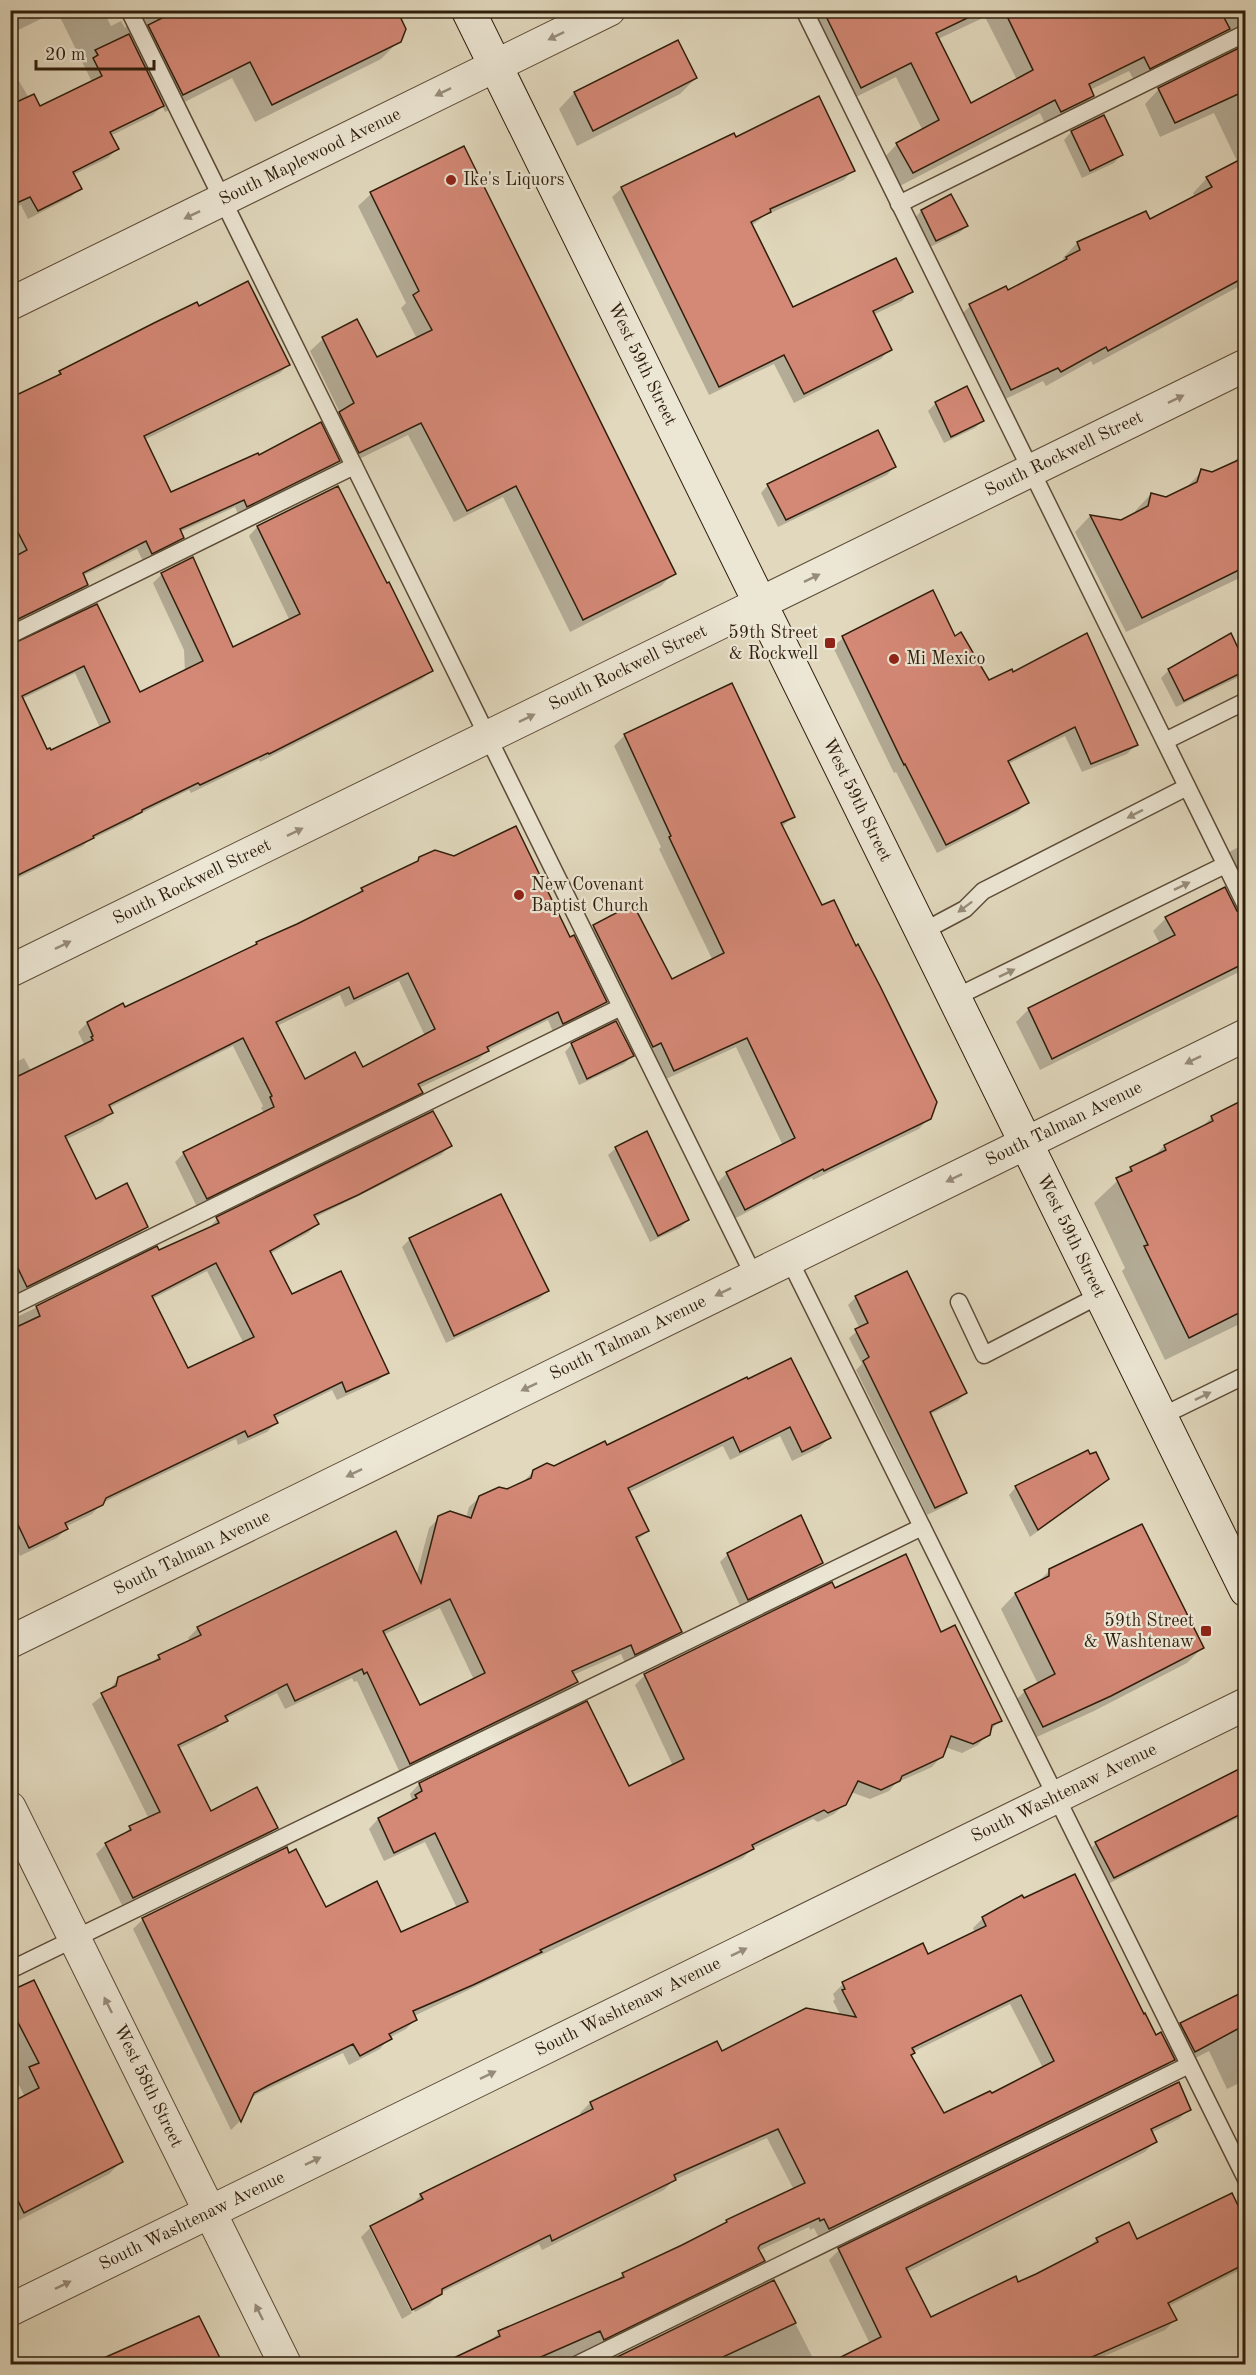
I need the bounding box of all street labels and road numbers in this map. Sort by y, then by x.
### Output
street label: South Maplewood Avenue [216,105,404,209]
street label: West 59th Street [604,300,680,428]
street label: South Rockwell Street [982,408,1146,500]
street label: South Rockwell Street [546,622,710,714]
street label: West 59th Street [819,736,895,864]
street label: South Rockwell Street [110,836,274,928]
street label: South Talman Avenue [983,1078,1145,1170]
street label: West 59th Street [1033,1172,1109,1300]
street label: South Talman Avenue [547,1292,709,1384]
street label: South Talman Avenue [111,1507,273,1599]
street label: South Washtenaw Avenue [968,1740,1160,1846]
street label: South Washtenaw Avenue [532,1954,724,2060]
street label: West 58th Street [110,2022,186,2150]
street label: South Washtenaw Avenue [96,2168,288,2274]

